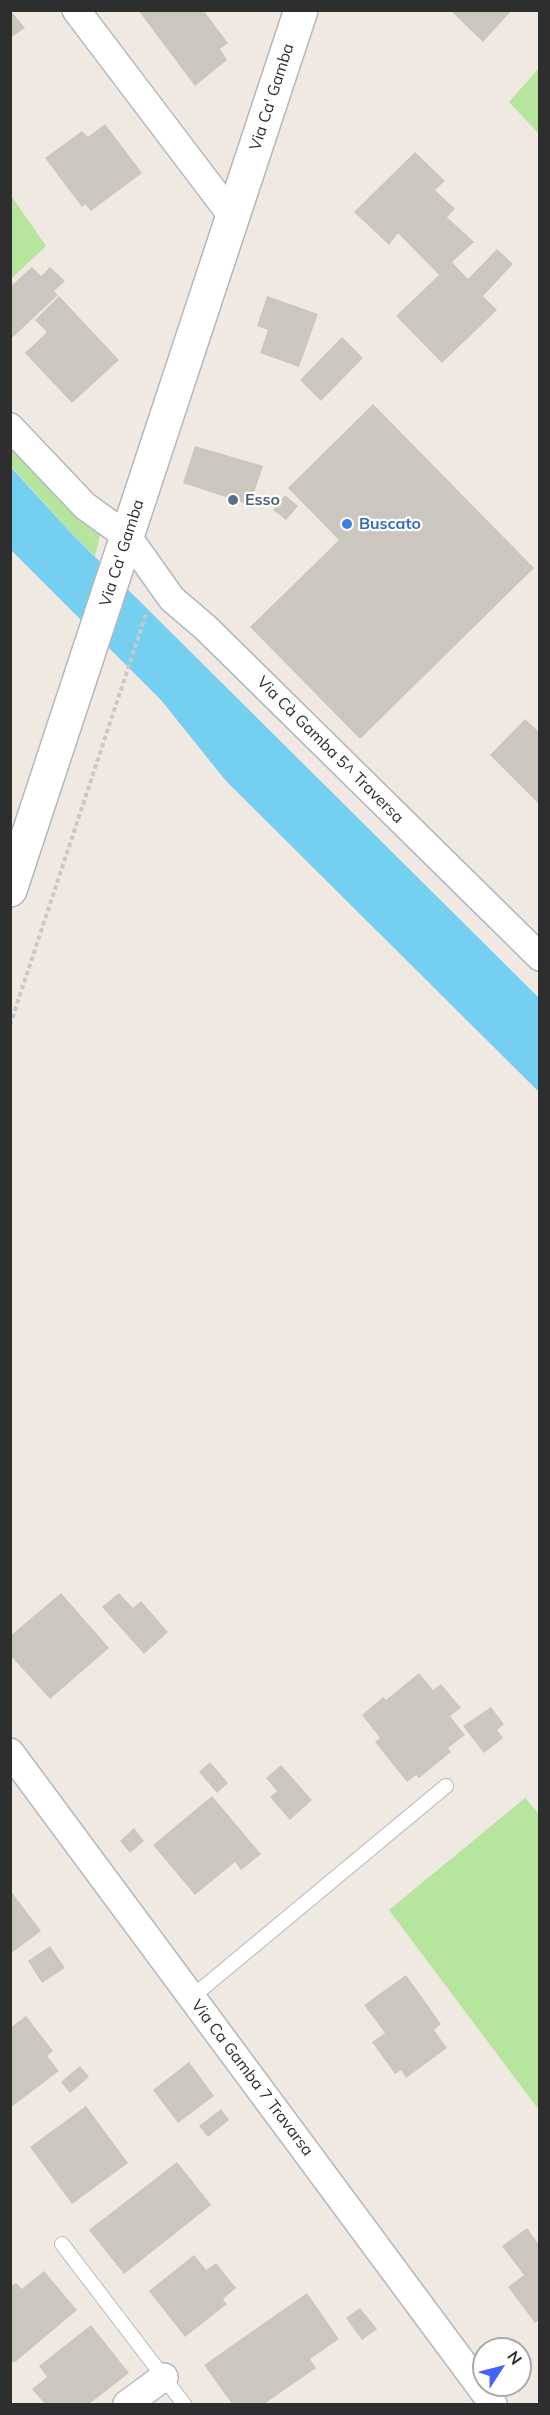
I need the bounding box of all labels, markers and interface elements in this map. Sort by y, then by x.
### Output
street label: Via Ca' Gamba [246,41,298,153]
place label: Esso [245,490,280,510]
marker: Esso [226,493,240,507]
street label: Via Ca' Gamba [96,497,148,609]
place label: Buscato [359,514,421,534]
marker: Buscato [340,517,354,531]
street label: Via Cà Gamba 5^ Traversa [253,673,407,827]
street label: Via Ca Gamba 7 Travarsa [187,1996,317,2160]
north arrow [472,2337,532,2397]
text: N [503,2347,527,2368]

